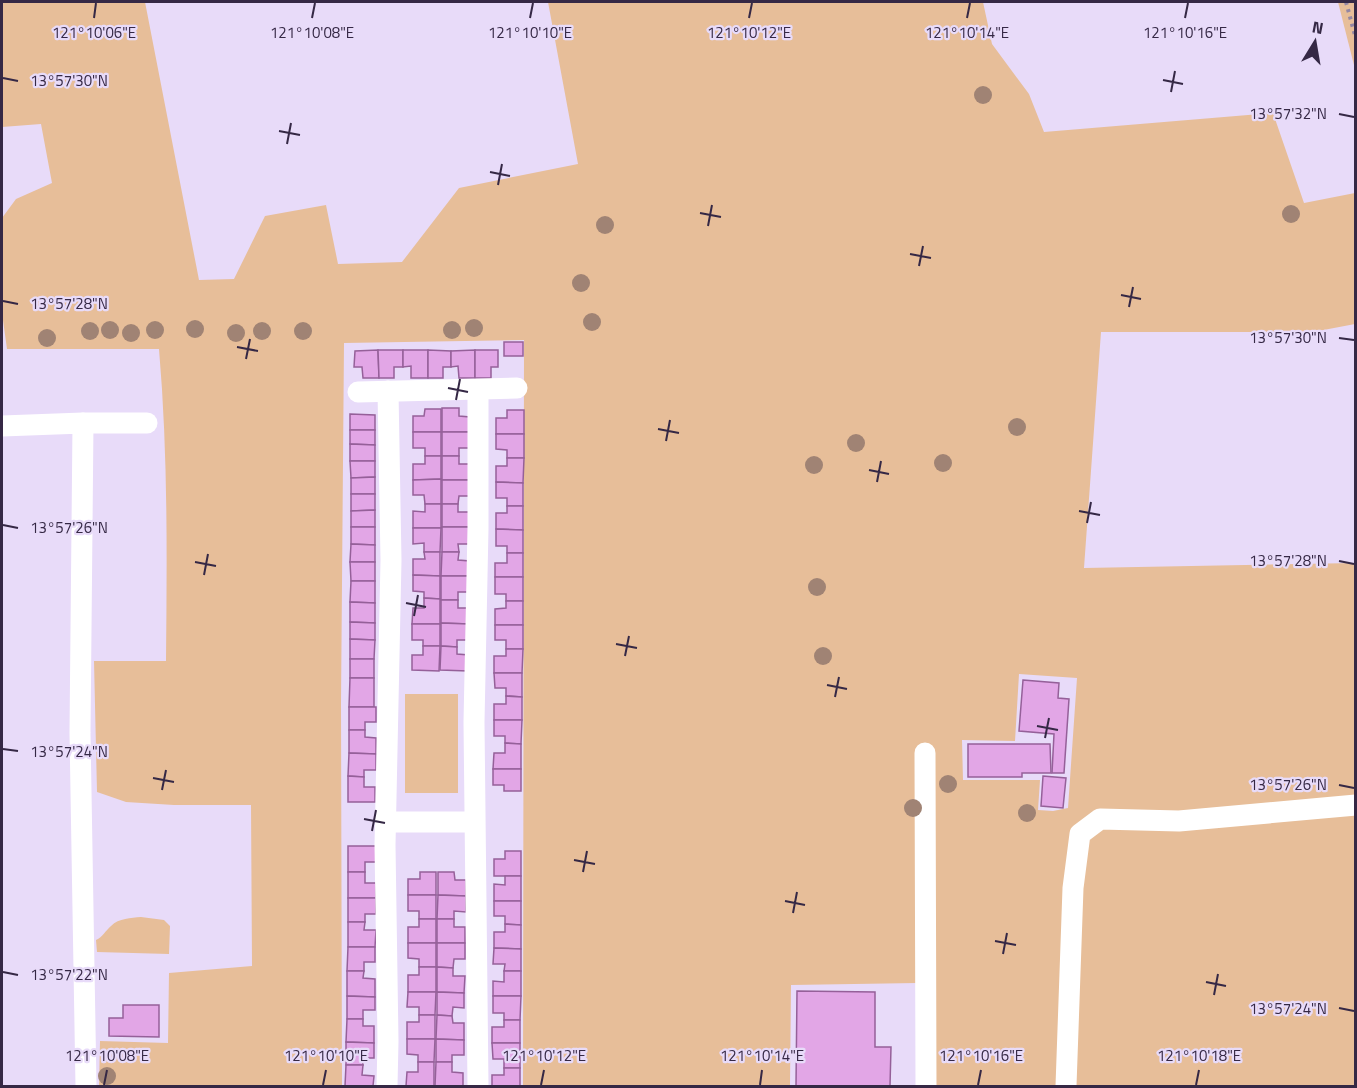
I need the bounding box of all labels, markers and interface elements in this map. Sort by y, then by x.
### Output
north arrow [1285,12,1345,72]
text: N [1310,14,1326,40]
text: 121°10'06"E [52,21,136,44]
text: 121°10'08"E [270,21,354,44]
text: 121°10'10"E [488,21,572,44]
text: 121°10'12"E [707,21,791,44]
text: 121°10'14"E [925,21,1009,44]
text: 121°10'16"E [1143,21,1227,44]
text: 13°57'30"N [30,69,108,92]
text: 13°57'32"N [1249,102,1327,125]
text: 13°57'28"N [30,292,108,315]
text: 13°57'30"N [1249,326,1327,349]
text: 13°57'26"N [30,516,108,539]
text: 13°57'28"N [1249,549,1327,572]
text: 13°57'24"N [30,740,108,763]
text: 13°57'26"N [1249,773,1327,796]
text: 13°57'22"N [30,963,108,986]
text: 13°57'24"N [1249,997,1327,1020]
text: 121°10'08"E [65,1044,149,1067]
text: 121°10'10"E [284,1044,368,1067]
text: 121°10'12"E [502,1044,586,1067]
text: 121°10'14"E [720,1044,804,1067]
text: 121°10'16"E [939,1044,1023,1067]
text: 121°10'18"E [1157,1044,1241,1067]

